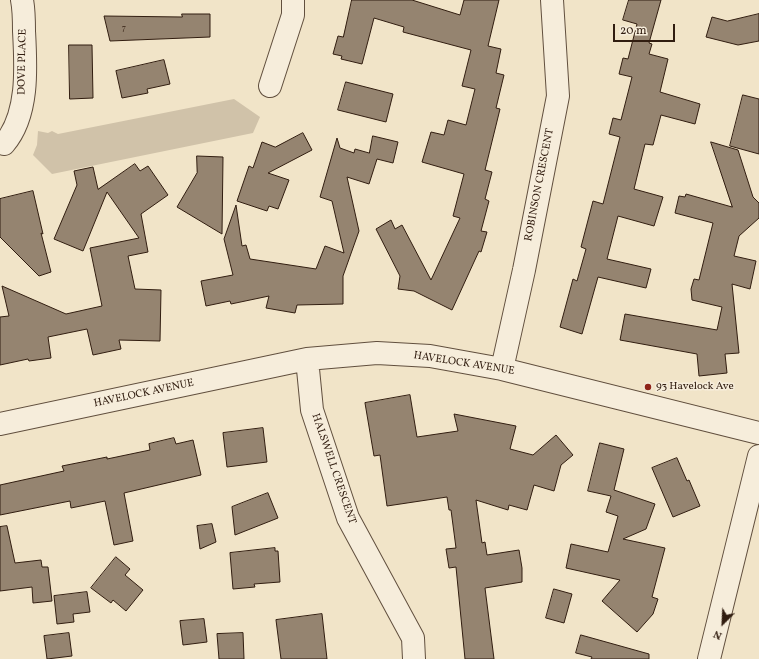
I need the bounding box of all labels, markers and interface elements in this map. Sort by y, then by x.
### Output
scale bar [615,16,677,42]
house number: 7 [122,23,126,33]
text: 20 m [620,23,647,39]
street label: DOVE PLACE [16,29,30,95]
street label: ROBINSON CRESCENT [523,127,557,243]
street label: HAVELOCK AVENUE [413,350,515,378]
street label: HAVELOCK AVENUE [93,377,195,411]
place label: 93 Havelock Ave [656,380,734,394]
marker: 93 Havelock Ave [643,382,653,392]
street label: HALSWELL CRESCENT [308,412,358,526]
north arrow [703,603,743,643]
text: N [711,626,725,643]

